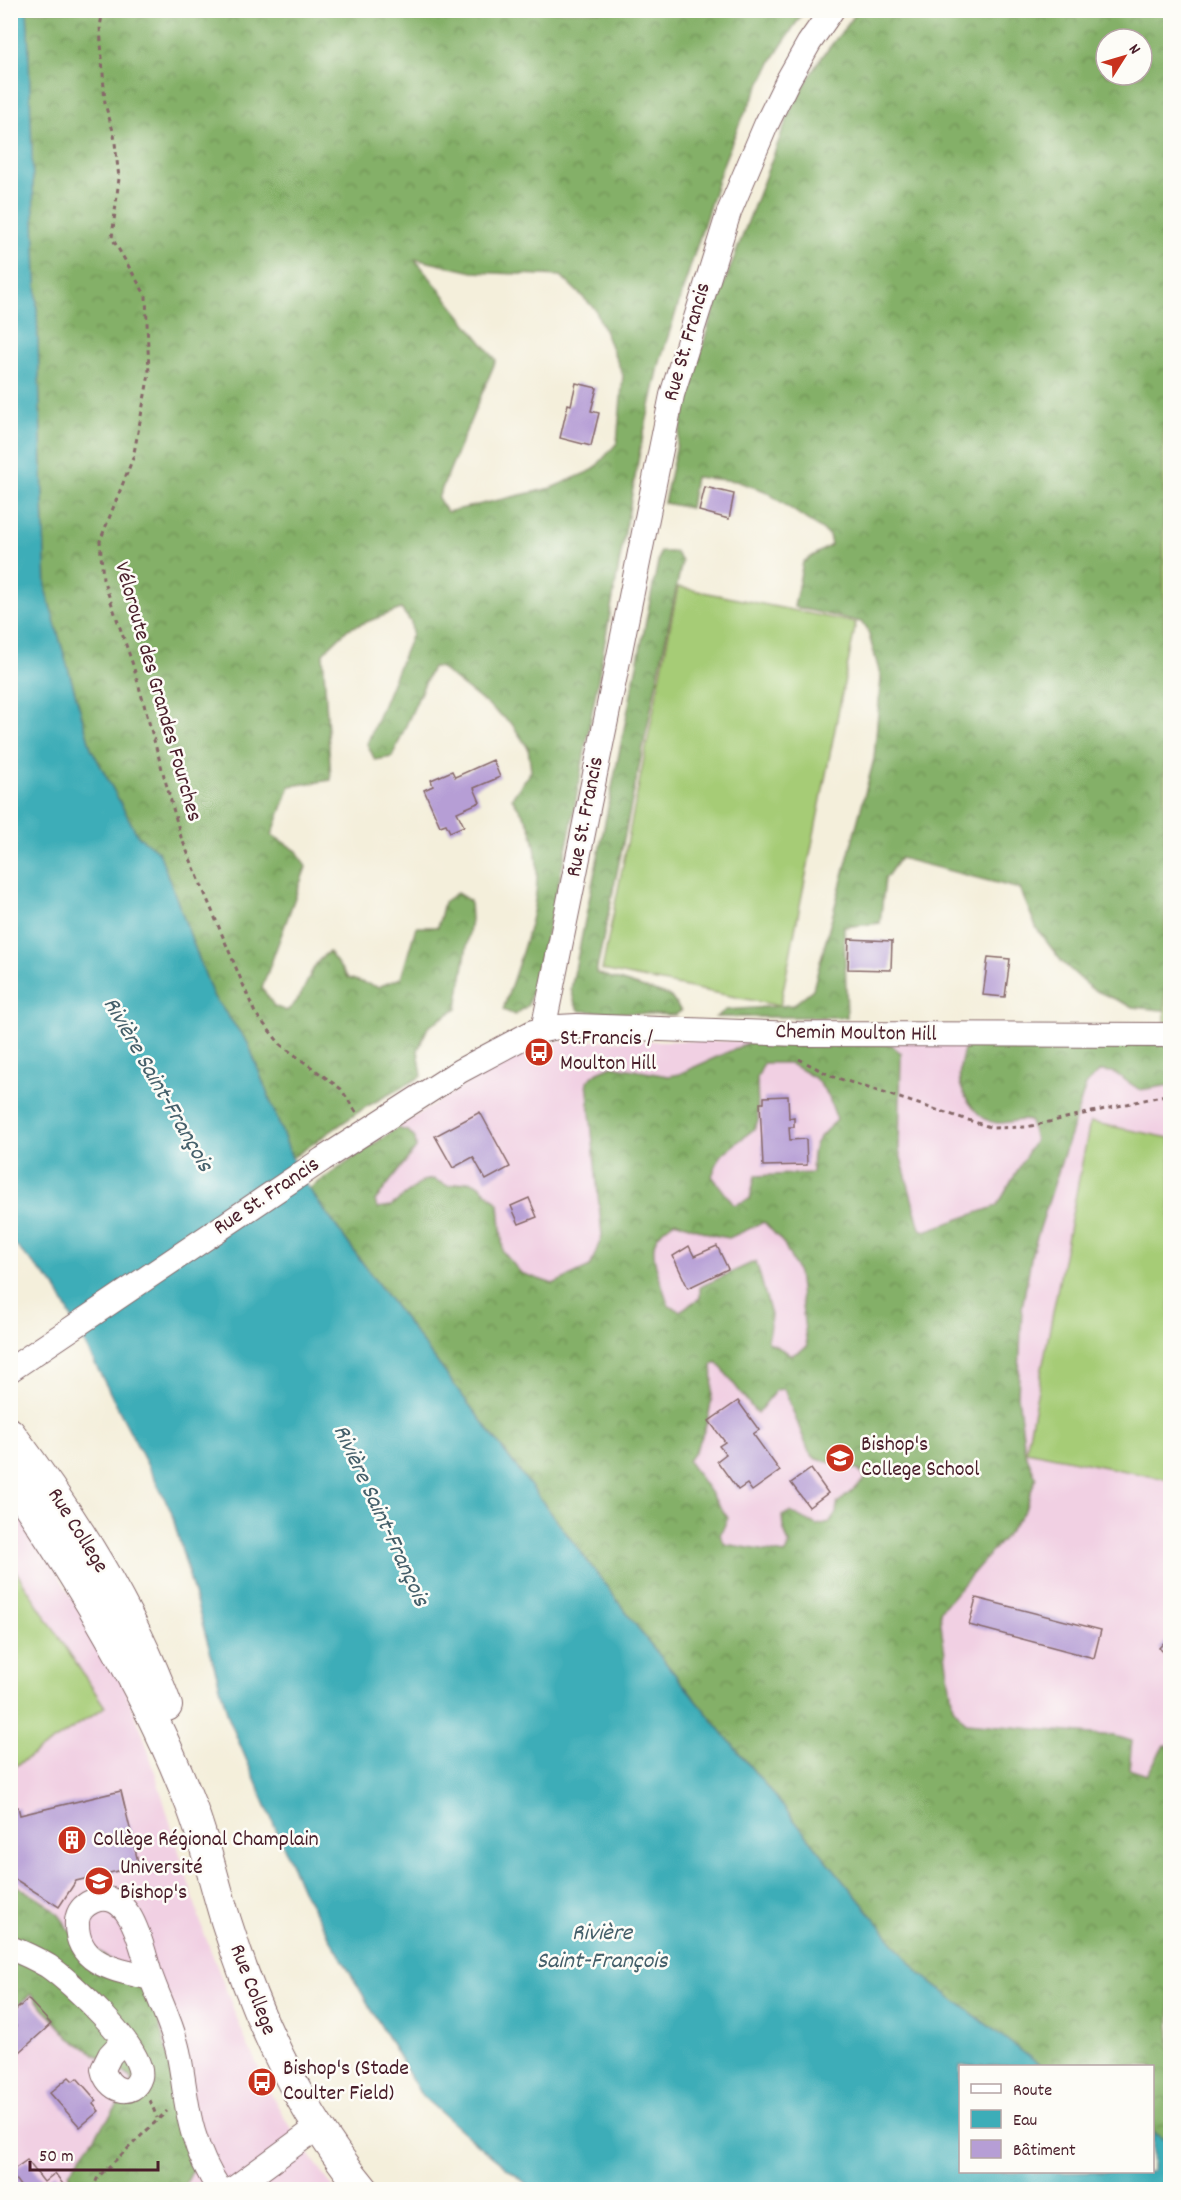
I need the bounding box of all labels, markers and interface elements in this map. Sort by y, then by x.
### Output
north arrow [1094,27,1154,87]
text: N [1122,39,1146,60]
street label: Rue St. Francis [656,279,720,405]
street label: Véloroute des Grandes Fourches [105,559,209,825]
street label: Rue St. Francis [559,754,613,880]
water label: Rivière Saint-François [93,991,221,1180]
street label: Chemin Moulton Hill [775,1017,937,1051]
place label: St.Francis / Moulton Hill [560,1024,656,1080]
bus stop icon: St.Francis / Moulton Hill [523,1036,555,1068]
street label: Rue St. Francis [208,1150,326,1244]
water label: Rivière Saint-François [323,1420,437,1613]
place label: Bishop's College School [861,1430,980,1486]
school or university icon: Bishop's College School [824,1442,856,1474]
street label: Rue College [39,1482,115,1580]
building icon: Collège Régional Champlain [56,1824,88,1856]
place label: Collège Régional Champlain [93,1825,319,1856]
place label: Université Bishop's [120,1853,203,1909]
school or university icon: Université Bishop's [83,1865,115,1897]
water label: Rivière Saint-François [536,1917,668,1979]
street label: Rue College [220,1940,284,2040]
place label: Bishop's (Stade Coulter Field) [283,2054,409,2110]
legend [959,2065,1154,2173]
bus stop icon: Bishop's (Stade Coulter Field) [246,2066,278,2098]
text: Route [1013,2079,1052,2104]
text: Eau [1013,2109,1037,2134]
scale bar [30,2134,158,2172]
text: Bâtiment [1013,2139,1076,2164]
text: 50 m [39,2145,74,2170]

